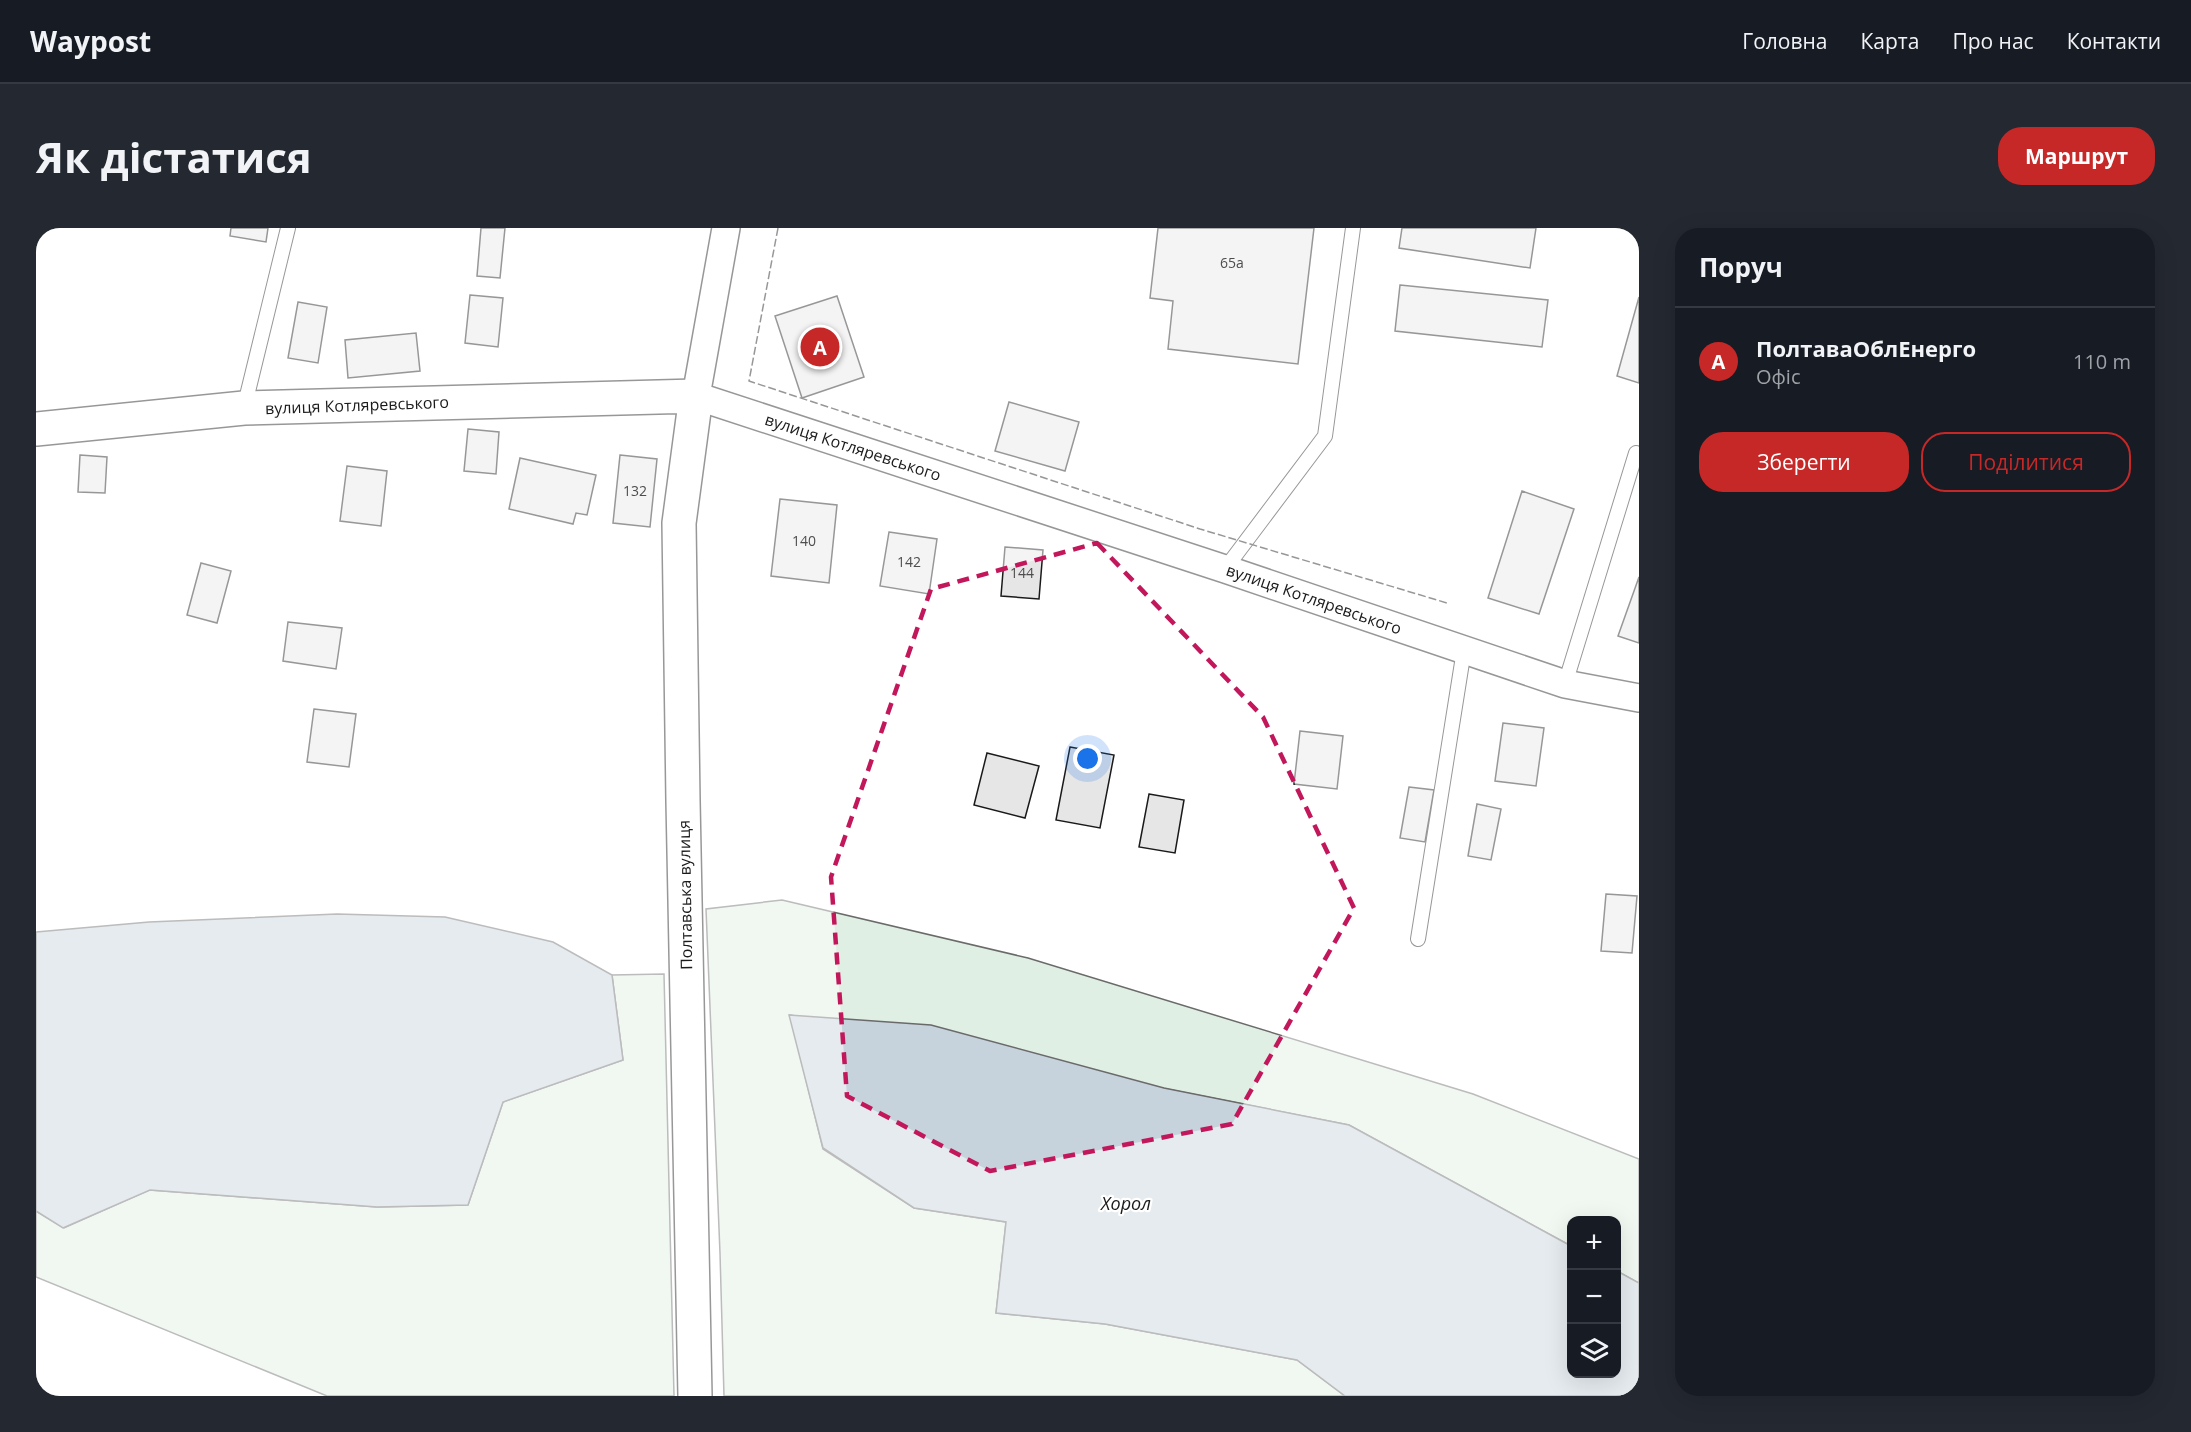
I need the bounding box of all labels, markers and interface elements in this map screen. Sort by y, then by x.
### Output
text: Waypost [30,22,151,60]
text: Головна [1742,27,1827,55]
text: Карта [1860,27,1919,55]
text: Про нас [1952,27,2034,55]
text: Контакти [2067,27,2161,55]
button: Маршрут [1998,127,2155,185]
text: Як дістатися [36,128,312,185]
text: Поруч [1699,249,1783,285]
house number: 65а [1220,253,1244,272]
pin: A [800,324,840,370]
text: ПолтаваОблЕнерго [1756,333,1976,363]
text: A [1712,348,1725,375]
text: 110 m [2073,348,2131,375]
text: Офіс [1756,363,1801,390]
street label: вулиця Котляревського [265,391,449,419]
street label: вулиця Котляревського [762,408,944,486]
button: Зберегти [1699,432,1909,492]
button: Поділитися [1921,432,2131,492]
house number: 132 [623,481,647,500]
house number: 140 [792,531,816,550]
house number: 142 [897,552,921,571]
street label: вулиця Котляревського [1223,559,1405,639]
house number: 144 [1010,563,1034,582]
your location [1073,744,1102,773]
street label: Полтавська вулиця [673,820,697,970]
water label: Хорол [1100,1191,1151,1215]
map controls [1567,1216,1621,1378]
button: + [1567,1216,1621,1270]
button: − [1567,1270,1621,1324]
button: layers [1567,1324,1621,1378]

